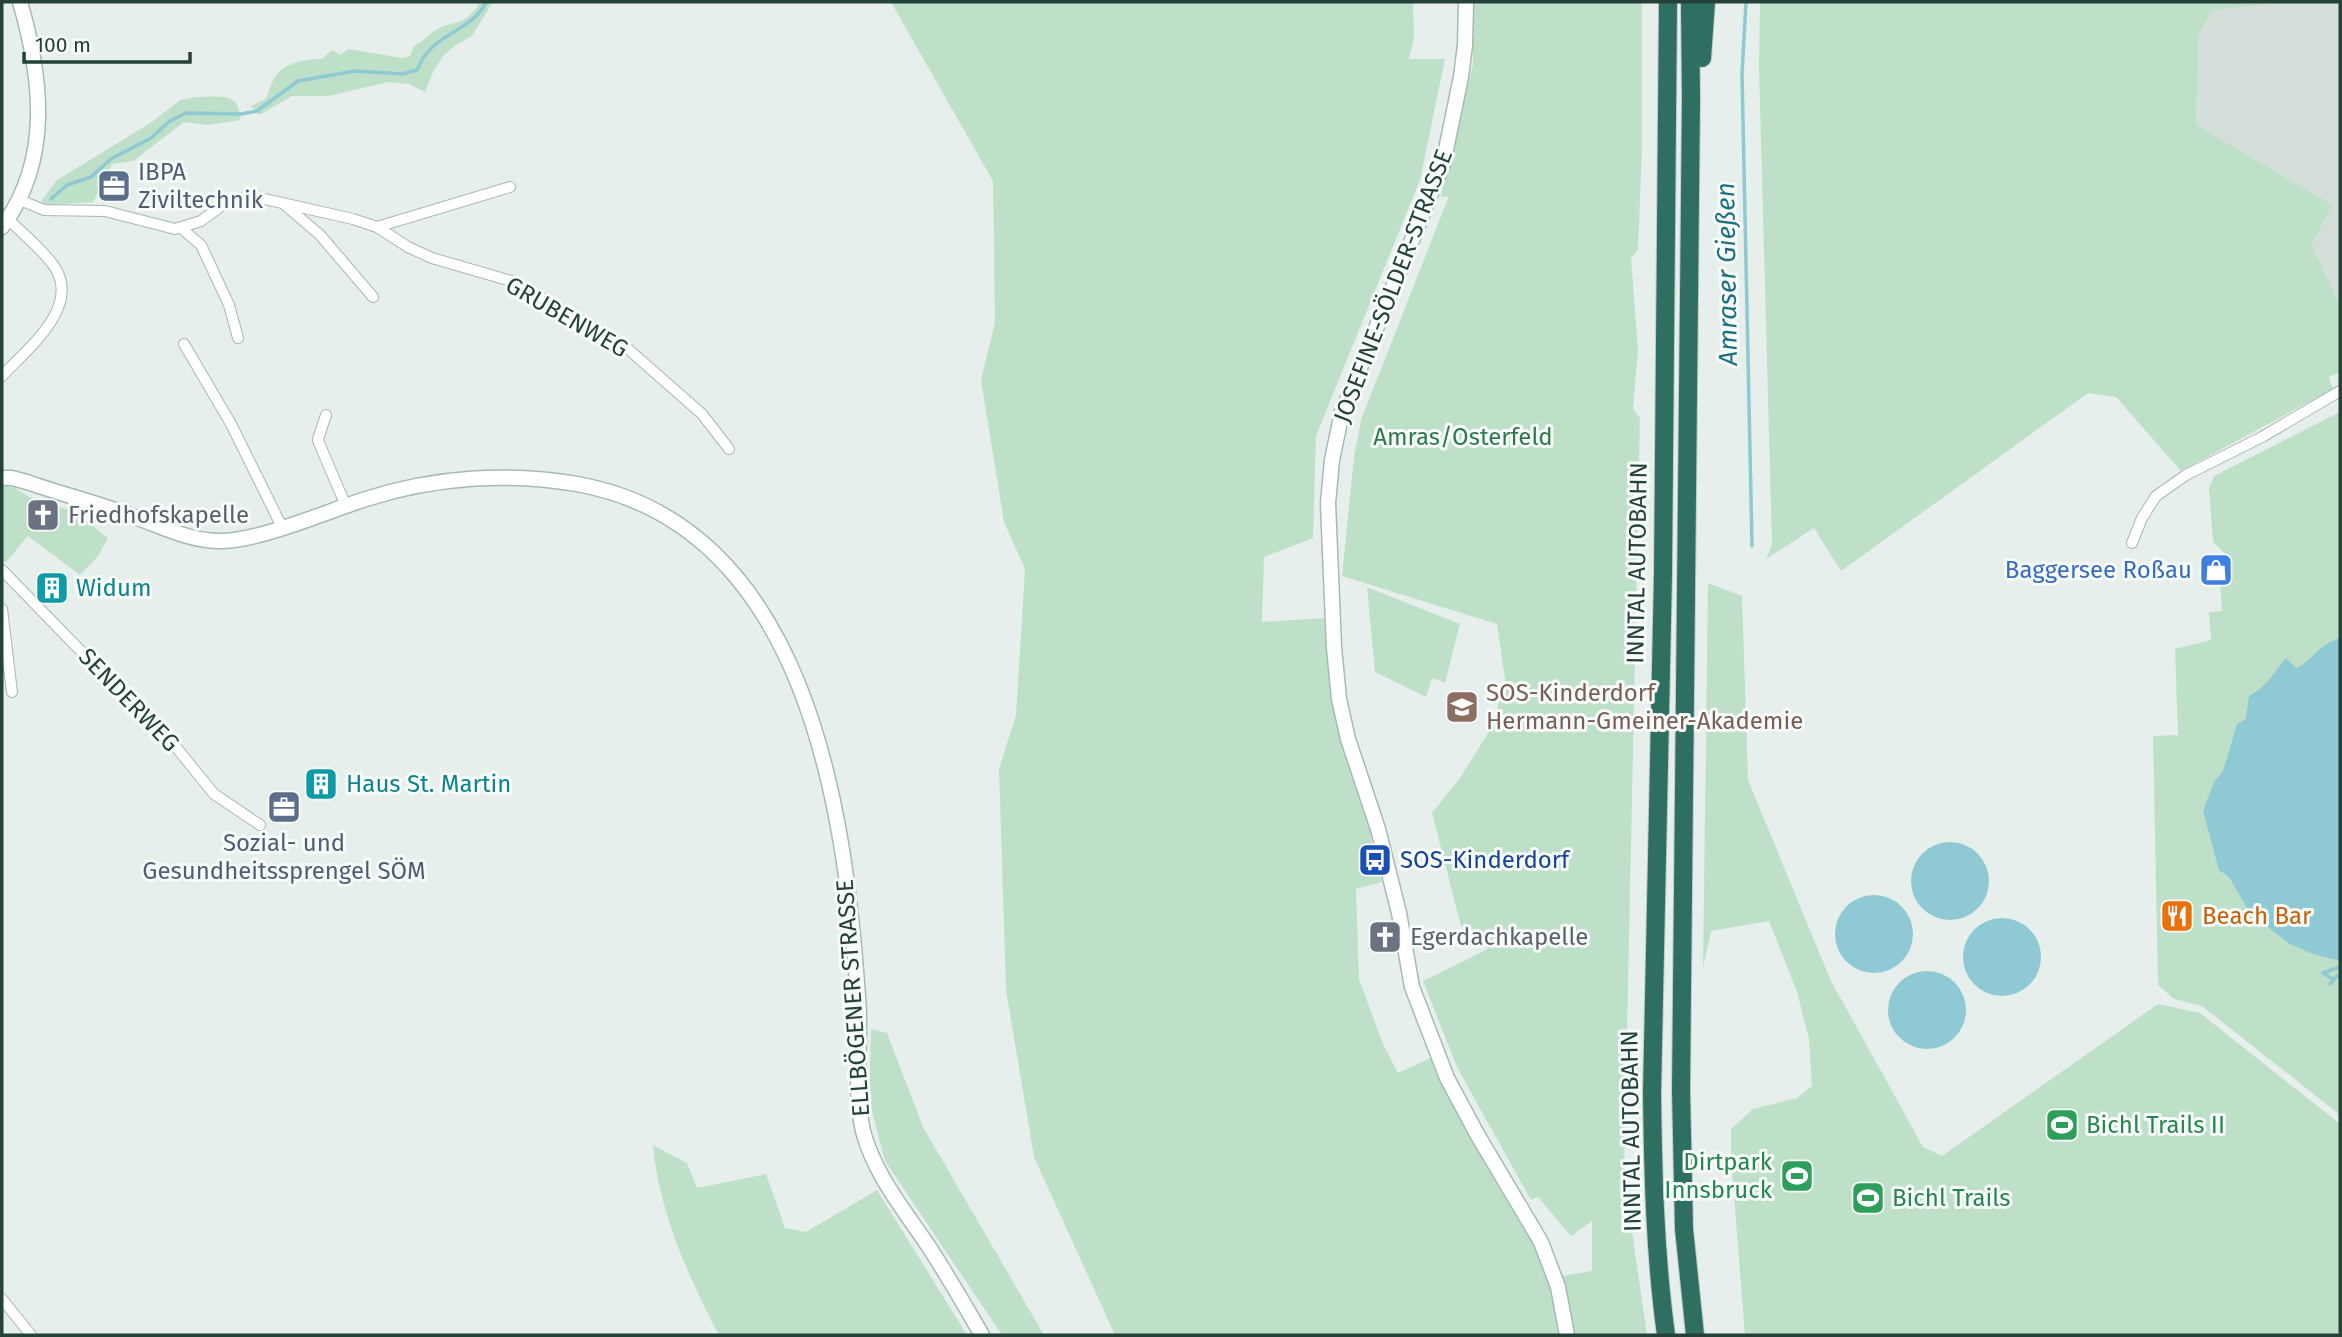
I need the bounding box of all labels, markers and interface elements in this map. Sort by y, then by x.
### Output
scale bar [24,21,191,65]
text: 100 m [35,32,91,58]
street label: JOSEFINE-SÖLDER-STRASSE [1328,145,1458,427]
place label: IBPA Ziviltechnik [138,158,264,214]
office icon: IBPA Ziviltechnik [95,167,133,205]
water label: Amraser Gießen [1710,182,1744,367]
street label: GRUBENWEG [501,271,633,363]
park label: Amras/Osterfeld [1373,423,1553,451]
street label: INNTAL AUTOBAHN [1621,462,1653,664]
church icon: Friedhofskapelle [24,496,62,534]
place label: Friedhofskapelle [68,501,249,529]
shop icon: Baggersee Roßau [2197,551,2235,589]
place label: Baggersee Roßau [2005,556,2192,584]
building icon: Widum [33,569,71,607]
place label: Widum [76,574,151,602]
street label: SENDERWEG [73,643,185,757]
place label: SOS-Kinderdorf Hermann-Gmeiner-Akademie [1486,679,1803,735]
school or university icon: SOS-Kinderdorf Hermann-Gmeiner-Akademie [1443,688,1481,726]
building icon: Haus St. Martin [302,765,340,803]
place label: Haus St. Martin [346,770,511,798]
office icon: Sozial- und Gesundheitssprengel SÖM [265,788,303,826]
place label: Sozial- und Gesundheitssprengel SÖM [142,829,426,885]
bus stop icon: SOS-Kinderdorf [1356,841,1394,879]
place label: SOS-Kinderdorf [1400,846,1571,874]
street label: ELLBÖGENER STRASSE [831,878,875,1118]
restaurant icon: Beach Bar [2158,897,2196,935]
place label: Beach Bar [2202,902,2312,930]
church icon: Egerdachkapelle [1366,918,1404,956]
place label: Egerdachkapelle [1410,923,1588,951]
street label: INNTAL AUTOBAHN [1615,1030,1647,1232]
sports icon: Bichl Trails II [2043,1106,2081,1144]
place label: Bichl Trails II [2086,1111,2225,1139]
place label: Dirtpark Innsbruck [1664,1148,1773,1204]
sports icon: Dirtpark Innsbruck [1778,1157,1816,1195]
sports icon: Bichl Trails [1849,1179,1887,1217]
place label: Bichl Trails [1892,1184,2010,1212]

